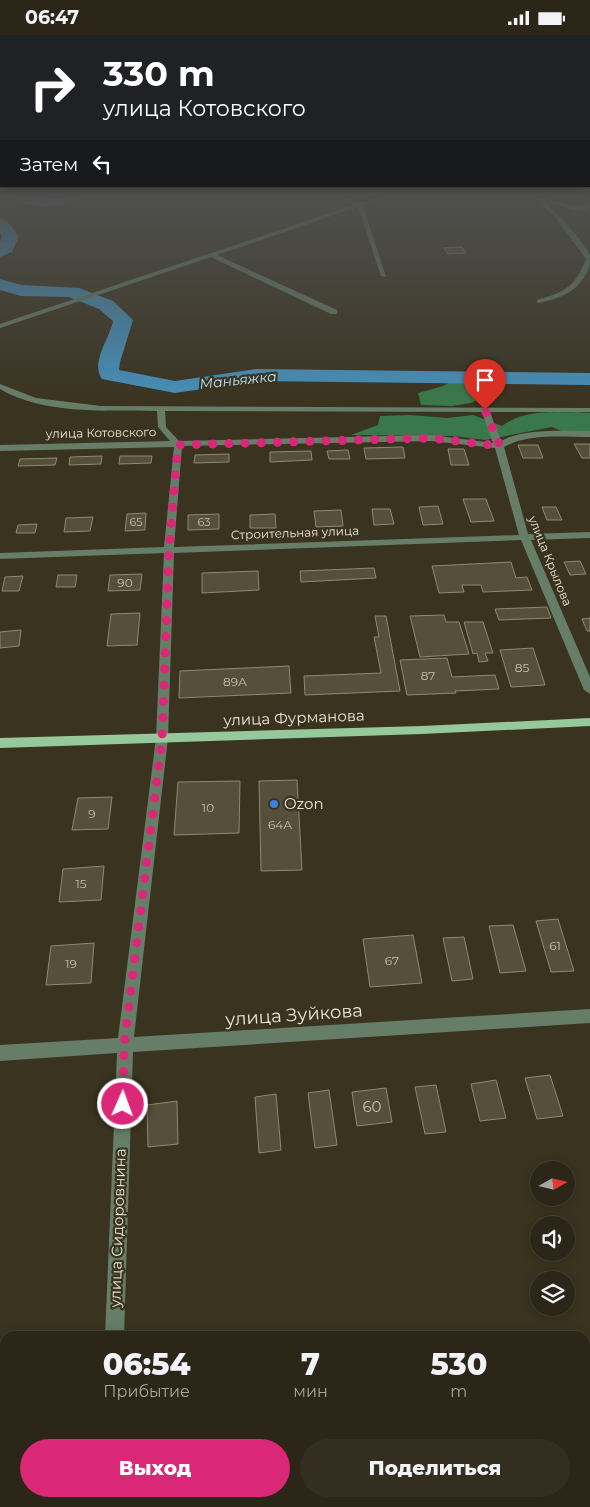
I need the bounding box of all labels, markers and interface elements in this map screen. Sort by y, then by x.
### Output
text: 06:47 [25,6,79,29]
text: 330 m [103,52,215,95]
icon: right [20,55,85,120]
text: улица Котовского [103,95,306,122]
icon: left [88,150,116,178]
text: Затем [20,153,78,176]
pin [464,359,506,410]
icon: arrive [471,366,499,394]
water label: Маньяжка [199,367,277,393]
street label: улица Котовского [45,424,157,441]
street label: улица Крылова [525,513,575,608]
house number: 65 [130,515,142,529]
house number: 63 [198,515,210,529]
street label: Строительная улица [231,523,359,542]
house number: 90 [117,575,133,590]
house number: 85 [515,660,529,675]
house number: 87 [421,668,435,683]
house number: 89А [223,674,247,689]
street label: улица Фурманова [222,706,365,729]
place label: Ozon [284,794,324,813]
marker: Ozon [268,798,280,810]
house number: 10 [202,800,214,815]
house number: 9 [88,806,96,821]
house number: 64А [268,817,292,832]
house number: 15 [75,876,87,891]
house number: 61 [549,938,561,953]
house number: 67 [385,953,399,968]
house number: 19 [65,956,77,971]
street label: улица Зуйкова [224,999,363,1031]
position arrow [96,1077,148,1129]
house number: 60 [362,1097,382,1116]
street label: улица Сидоровнина [105,1148,130,1309]
north arrow [530,1161,575,1206]
map controls [530,1161,575,1316]
button: sound [530,1216,575,1261]
button: layers [530,1271,575,1316]
text: 06:54 [103,1346,191,1383]
text: 7 [301,1346,320,1383]
text: 530 [430,1346,487,1383]
text: Прибытие [103,1382,190,1401]
text: мин [293,1382,328,1401]
text: m [450,1382,467,1401]
button: Выход [20,1439,290,1497]
button: Поделиться [300,1439,570,1497]

